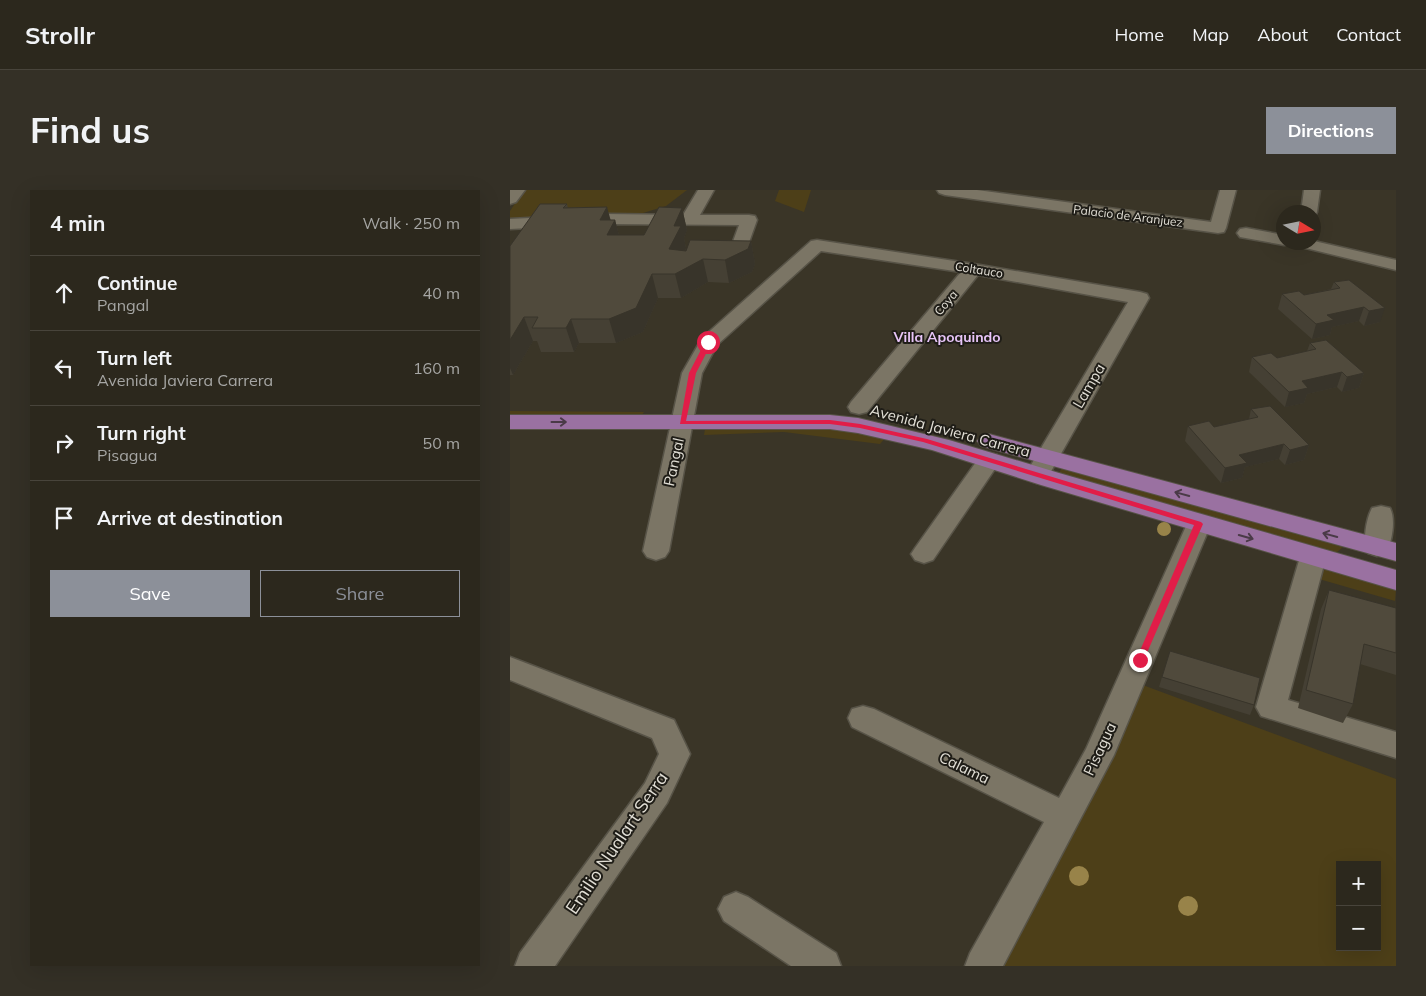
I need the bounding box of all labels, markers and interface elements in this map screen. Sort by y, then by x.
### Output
text: Strollr [25,20,95,50]
text: Home [1114,23,1164,46]
text: Map [1192,23,1229,46]
text: About [1257,23,1308,46]
text: Contact [1336,23,1401,46]
button: Directions [1266,107,1396,154]
text: Find us [30,108,150,152]
street label: Palacio de Aranjuez [1072,201,1184,230]
north arrow [1276,205,1321,250]
text: 4 min [50,210,105,236]
text: Walk · 250 m [362,213,460,233]
street label: Coltauco [954,258,1004,281]
text: Continue [97,271,177,295]
icon: ahead [50,279,78,307]
text: 40 m [423,283,460,303]
street label: Coya [931,287,960,318]
text: Pangal [97,295,149,315]
district label: Villa Apoquindo [892,328,1001,346]
route start [697,331,720,354]
text: Turn left [97,346,172,370]
icon: left [50,354,78,382]
text: 160 m [413,358,460,378]
street label: Lampa [1068,360,1109,411]
text: Avenida Javiera Carrera [97,370,273,390]
street label: Avenida Javiera Carrera [868,400,1032,461]
one-way arrow [550,417,566,427]
text: Turn right [97,421,186,445]
icon: right [50,429,78,457]
text: 50 m [423,433,460,453]
street label: Pangal [659,436,688,488]
text: Pisagua [97,445,157,465]
one-way arrow [1175,489,1191,499]
icon: arrive [50,504,78,532]
text: Arrive at destination [97,506,283,530]
one-way arrow [1323,529,1339,539]
one-way arrow [1237,533,1253,543]
button: Save [50,570,250,617]
button: Share [260,570,460,617]
route end [1129,649,1152,672]
street label: Pisagua [1079,719,1120,778]
street label: Calama [936,747,993,788]
street label: Emilio Nualart Serra [560,767,673,918]
map controls [1336,861,1381,951]
button: + [1336,861,1381,906]
button: − [1336,906,1381,951]

